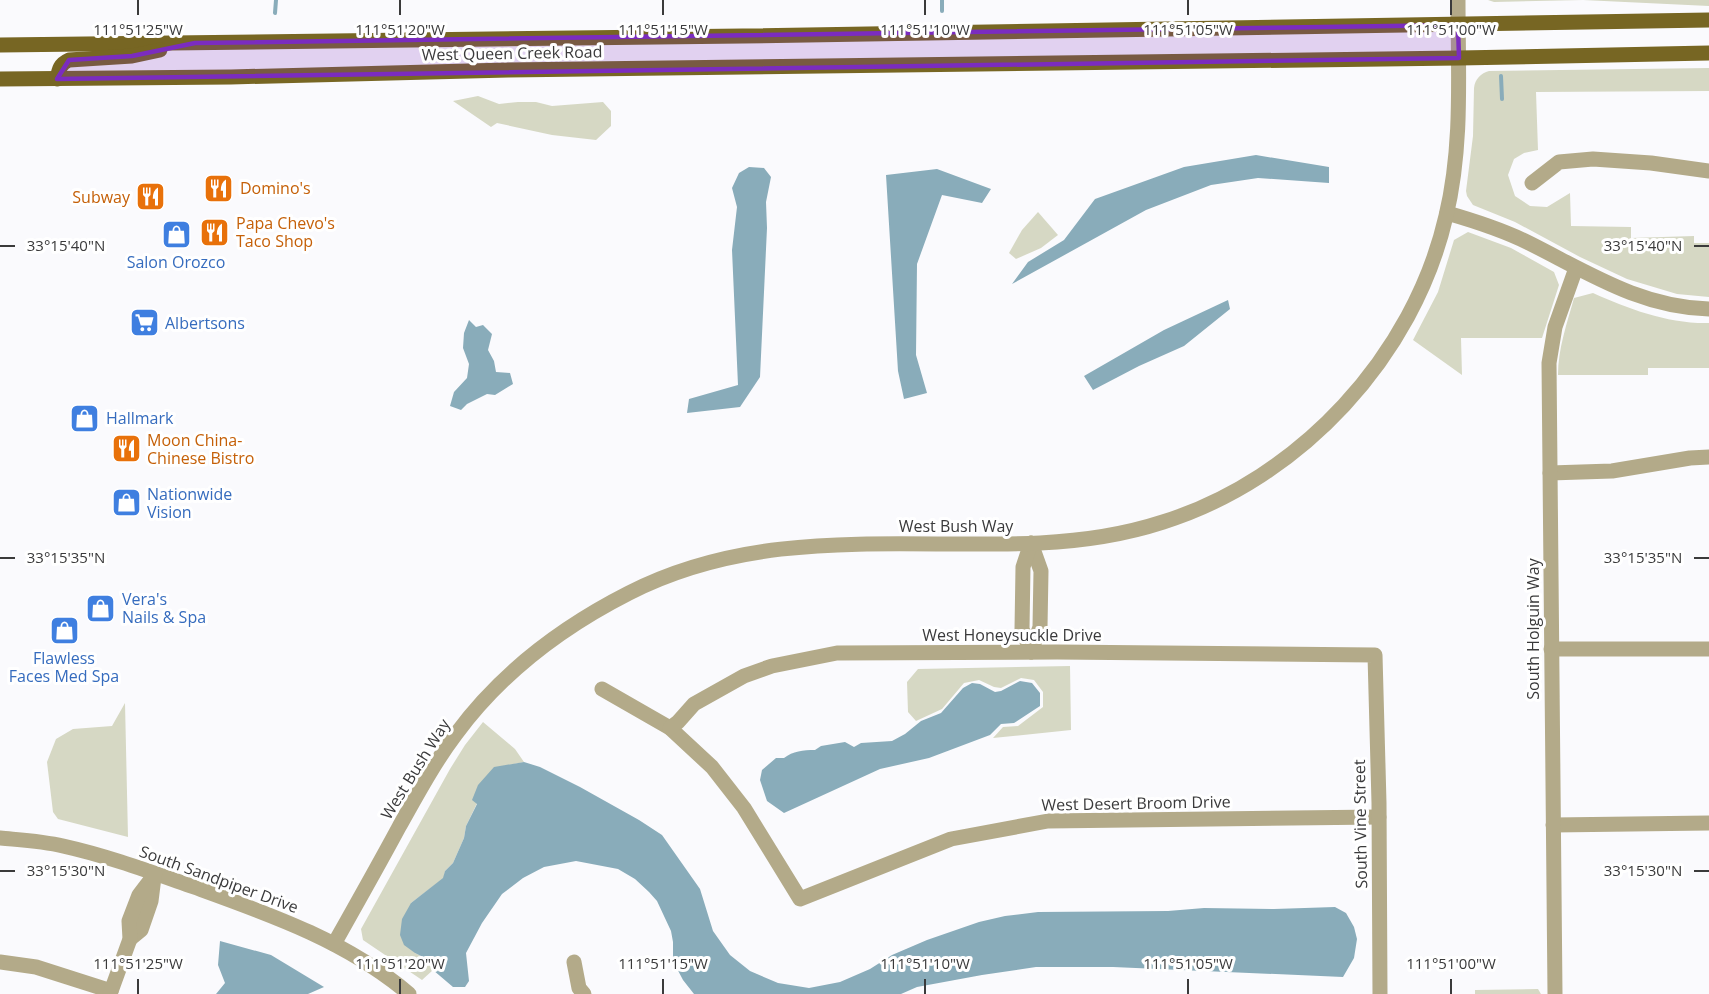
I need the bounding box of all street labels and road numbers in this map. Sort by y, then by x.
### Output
street label: West Queen Creek Road [421,40,603,66]
street label: West Bush Way [899,515,1014,537]
street label: South Holguin Way [1522,557,1544,700]
street label: West Honeysuckle Drive [922,624,1102,646]
street label: West Bush Way [375,714,455,823]
street label: South Vine Street [1348,759,1372,889]
street label: West Desert Broom Drive [1041,790,1231,816]
street label: South Sandpiper Drive [136,840,302,918]

